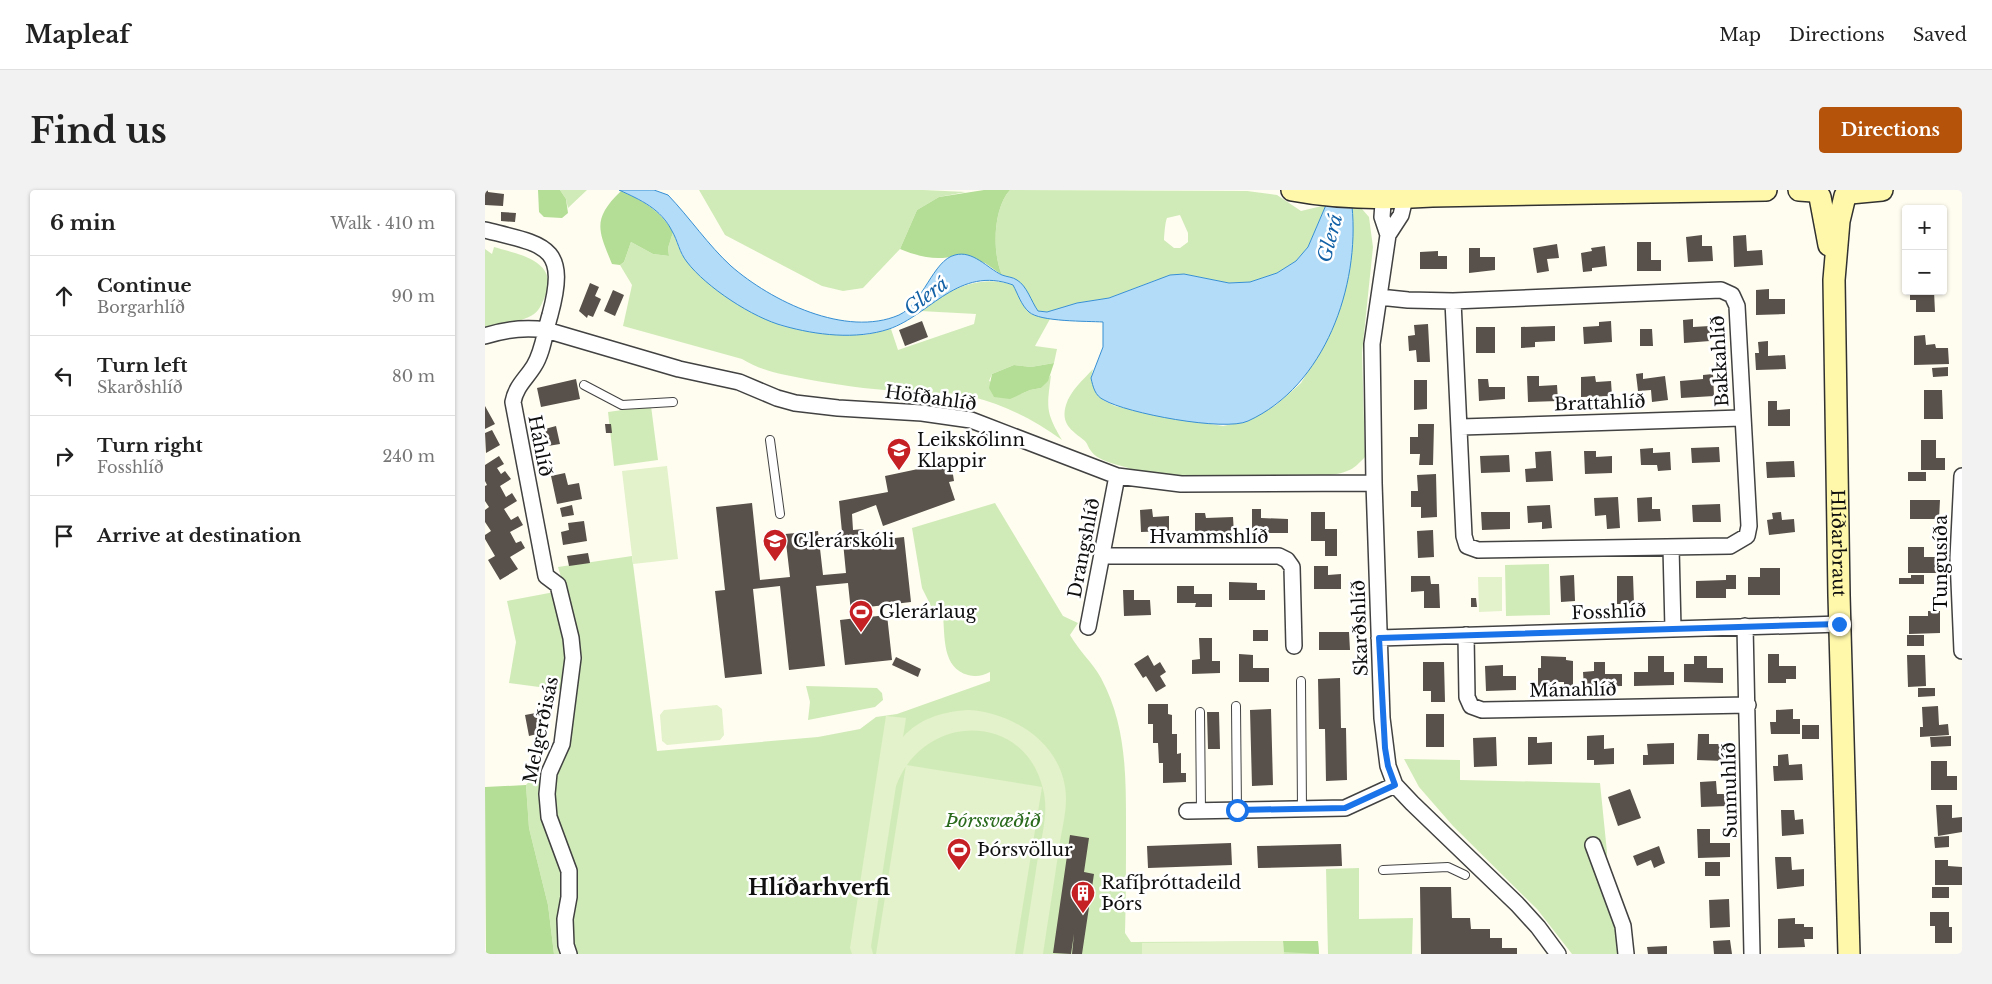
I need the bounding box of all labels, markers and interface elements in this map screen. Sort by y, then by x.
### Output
text: Mapleaf [25,20,130,49]
text: Map [1719,24,1761,46]
text: Directions [1789,24,1885,46]
text: Saved [1913,24,1967,46]
button: Directions [1819,107,1962,153]
text: Find us [30,109,167,152]
map controls [1902,205,1947,295]
button: + [1902,205,1947,250]
text: 6 min [50,210,116,236]
water label: Glerá [1313,211,1348,265]
text: Walk · 410 m [330,213,435,233]
button: − [1902,250,1947,295]
water label: Glerá [899,272,953,320]
text: Continue [97,274,192,297]
icon: ahead [50,282,78,310]
text: 90 m [392,286,435,306]
text: Borgarhlíð [97,297,185,317]
street label: Bakkahlíð [1707,315,1733,407]
text: Turn left [97,354,188,377]
icon: left [50,362,78,390]
text: 80 m [392,366,435,386]
text: Skarðshlíð [97,377,183,397]
street label: Höfðahlíð [884,381,978,415]
street label: Brattahlíð [1554,390,1646,416]
street label: Háhlíð [523,413,557,479]
place label: Leikskólinn Klappir [917,429,1025,472]
text: Turn right [97,434,203,457]
school or university icon: Leikskólinn Klappir [886,437,912,471]
icon: right [50,442,78,470]
text: 240 m [383,446,435,466]
text: Fosshlíð [97,457,164,477]
street label: Hlíðarbraut [1826,489,1850,597]
street label: Drangshlíð [1063,496,1105,600]
street label: Tungusíða [1930,515,1952,611]
icon: arrive [50,522,78,550]
text: Arrive at destination [97,524,301,547]
street label: Hvammshlíð [1149,526,1269,548]
school or university icon: Glerárskóli [762,528,788,562]
place label: Glerárskóli [793,530,894,552]
street label: Skarðshlíð [1347,579,1373,677]
sports icon: Glerárlaug [848,599,874,633]
street label: Fosshlíð [1571,600,1647,624]
place label: Glerárlaug [879,601,977,623]
route end [1828,613,1851,636]
street label: Melgerðisás [519,675,563,785]
street label: Mánahlíð [1529,678,1617,702]
street label: Sunnuhlíð [1718,742,1742,838]
route start [1226,799,1249,822]
park label: Þórssvæðið [944,810,1041,832]
sports icon: Þórsvöllur [946,837,972,871]
place label: Þórsvöllur [977,839,1073,861]
place label: Rafíþróttadeild Þórs [1101,872,1241,915]
district label: Hlíðarhverfi [748,874,890,901]
building icon: Rafíþróttadeild Þórs [1070,880,1096,914]

